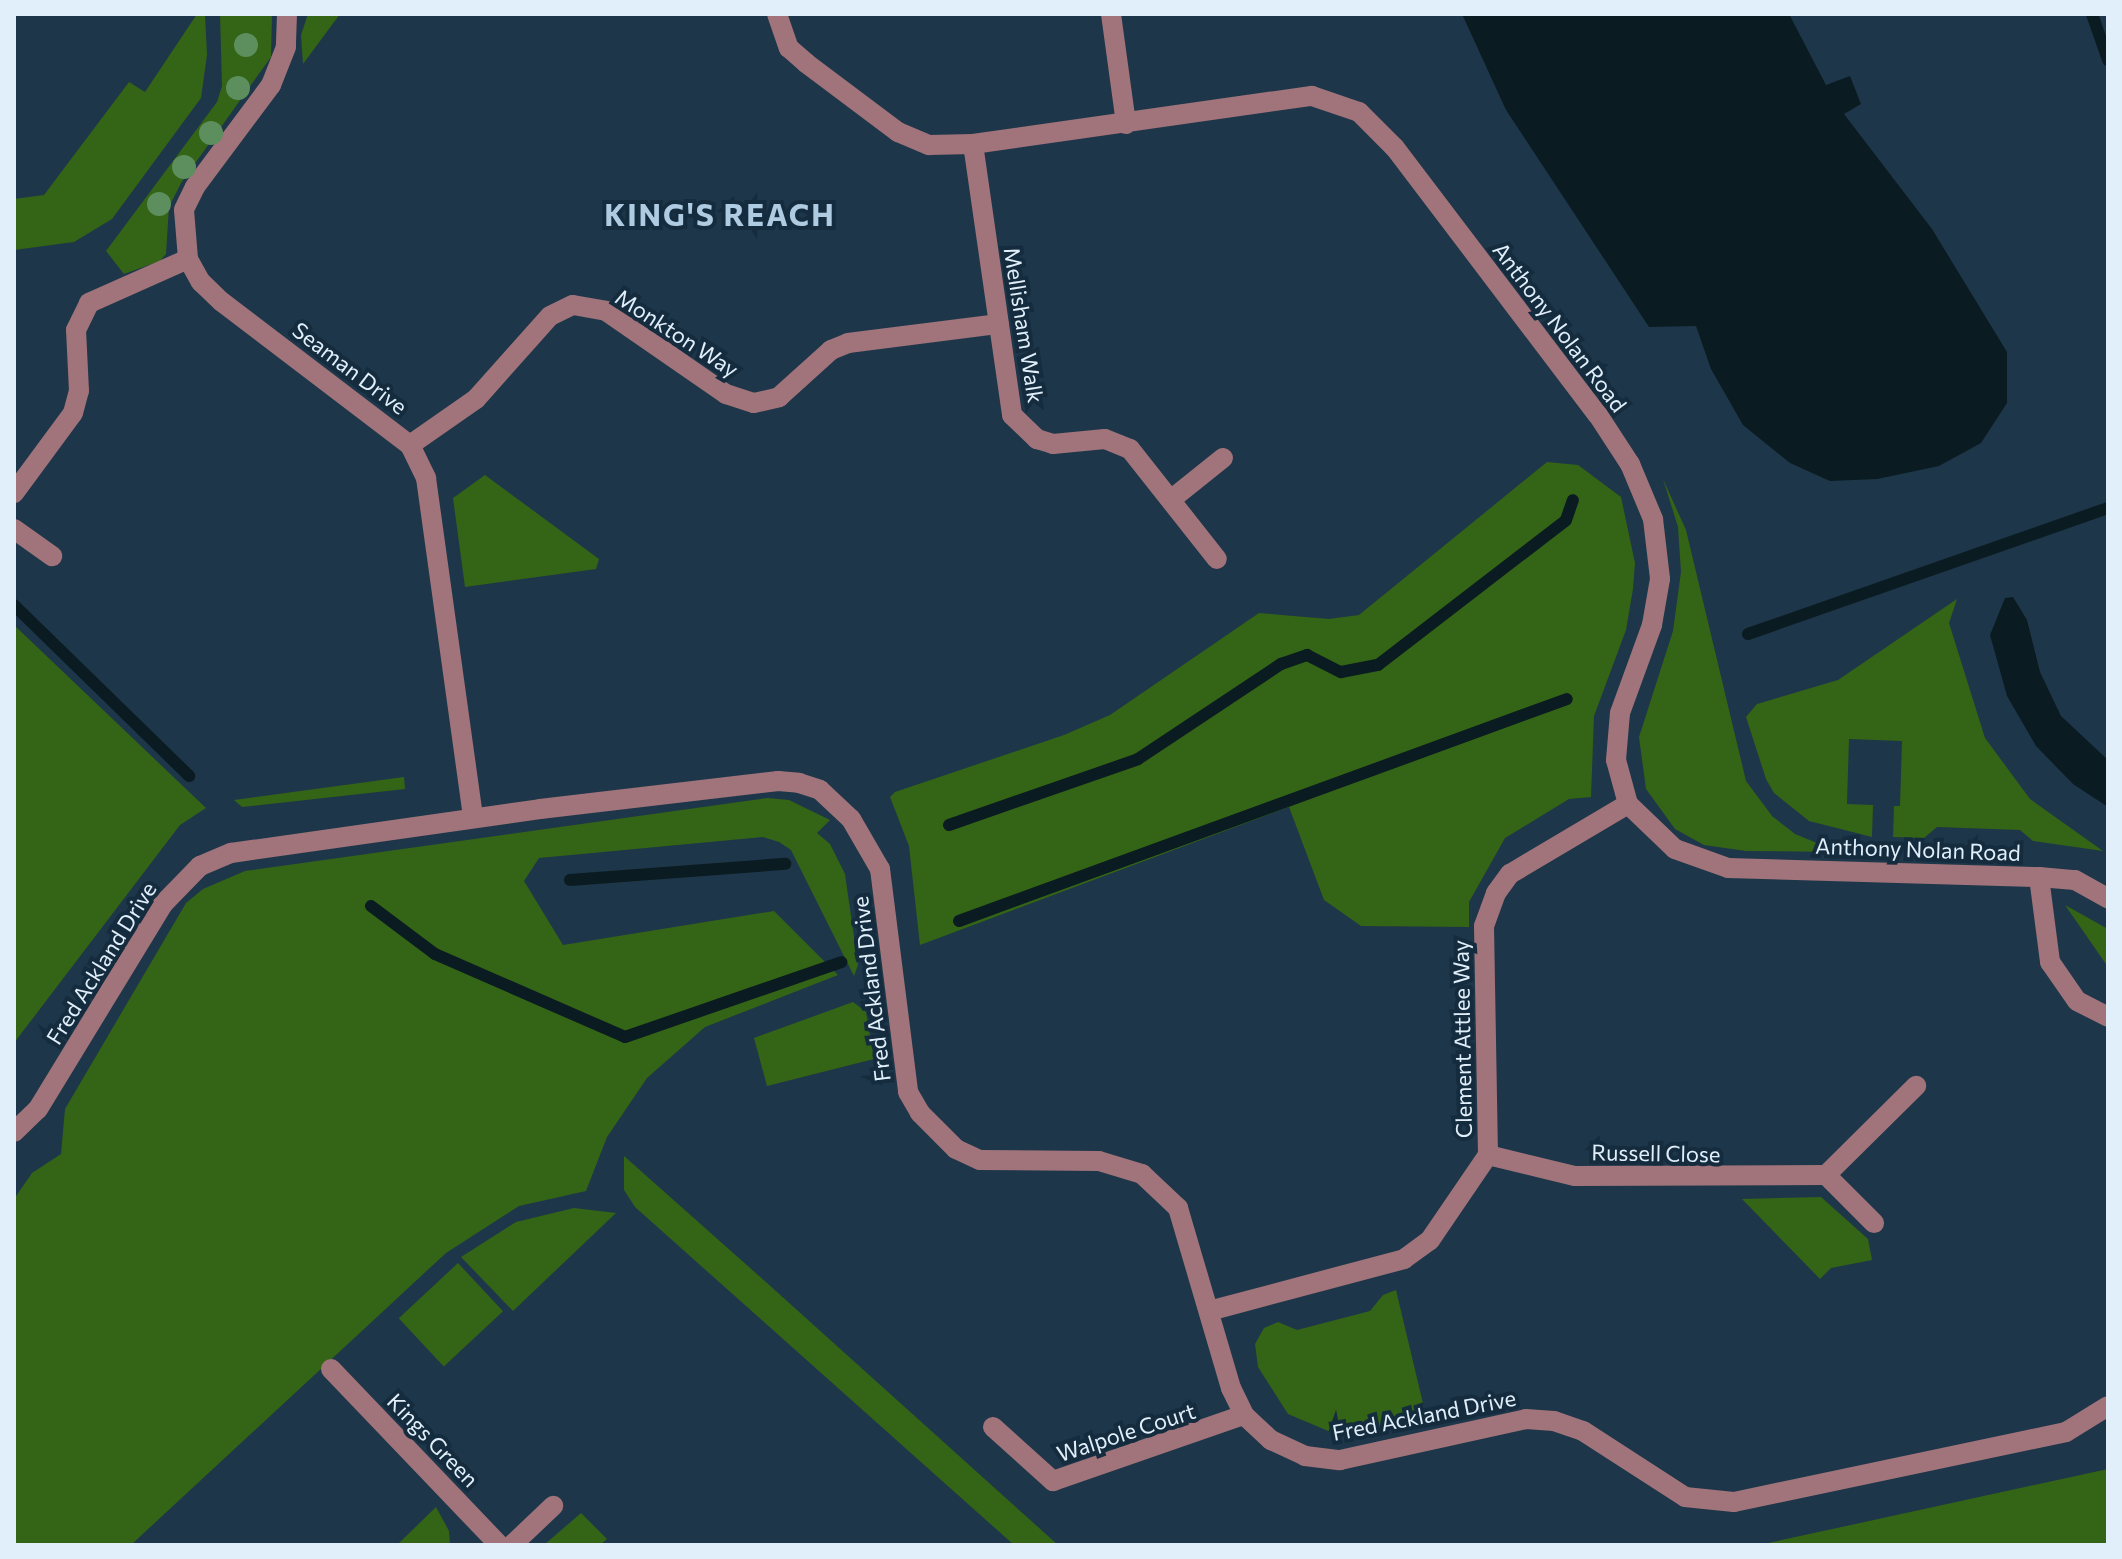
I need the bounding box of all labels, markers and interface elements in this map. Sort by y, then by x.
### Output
district label: KING'S REACH [604,196,836,232]
street label: Anthony Nolan Road [1488,237,1632,417]
street label: Mellisham Walk [999,245,1049,405]
street label: Monkton Way [611,283,743,383]
street label: Seaman Drive [287,316,413,420]
street label: Anthony Nolan Road [1815,832,2021,866]
street label: Fred Ackland Drive [40,877,162,1049]
street label: Fred Ackland Drive [847,895,895,1083]
street label: Clement Attlee Way [1447,940,1477,1138]
street label: Russell Close [1591,1139,1721,1167]
street label: Fred Ackland Drive [1330,1384,1518,1446]
street label: Kings Green [382,1388,484,1492]
street label: Walpole Court [1053,1397,1199,1467]

